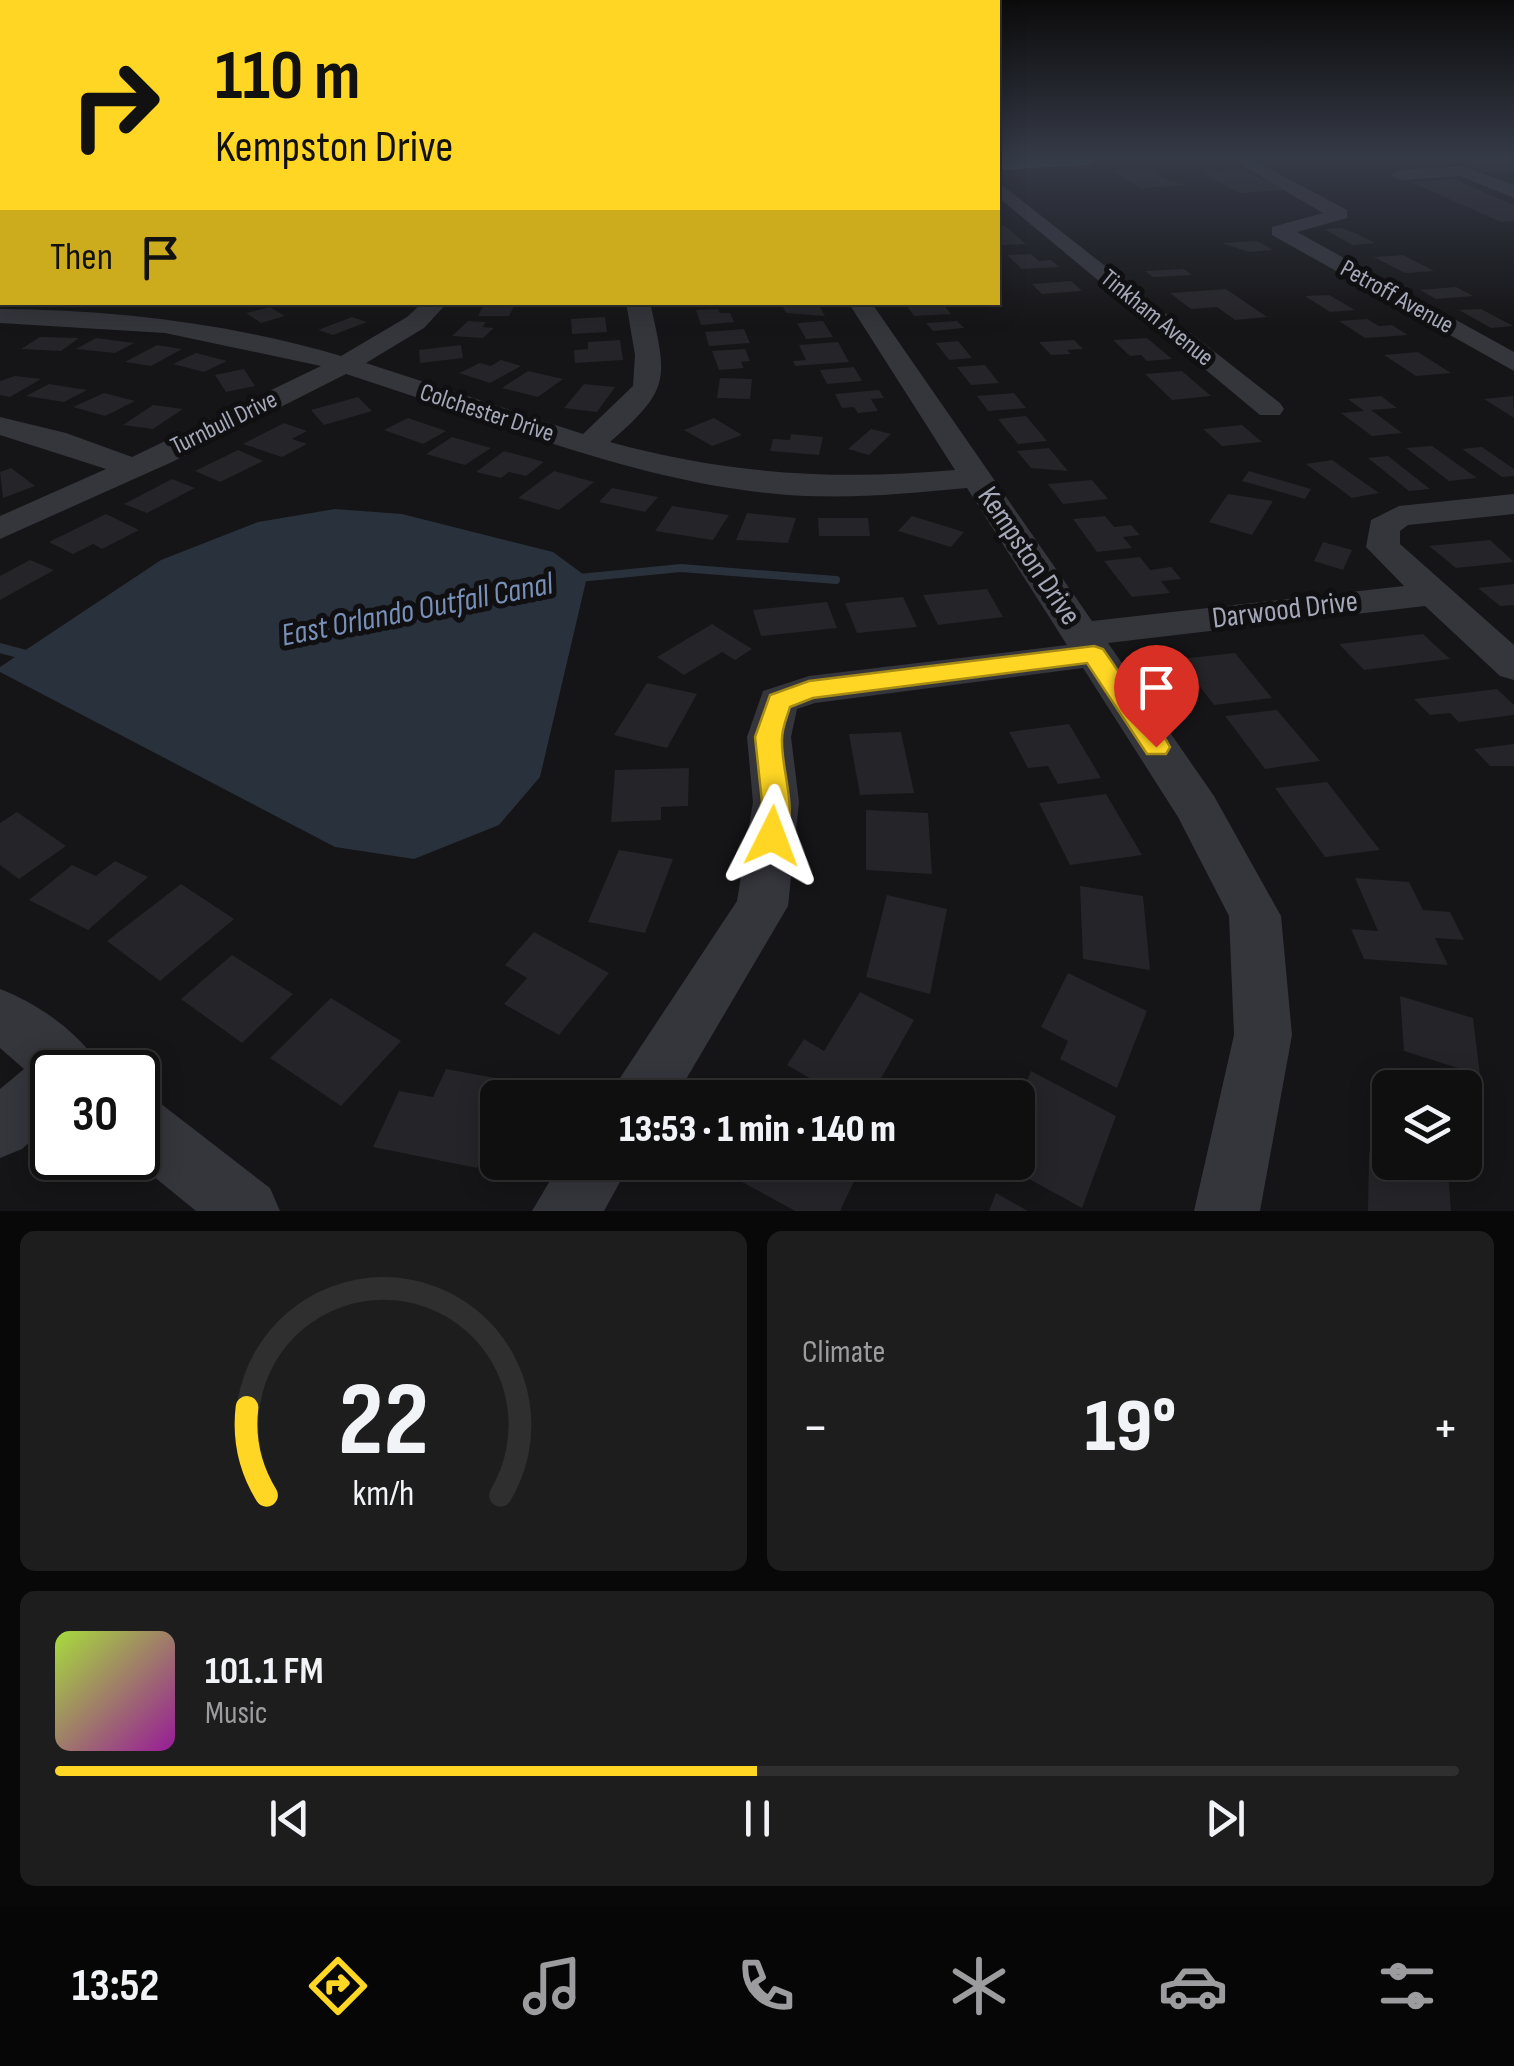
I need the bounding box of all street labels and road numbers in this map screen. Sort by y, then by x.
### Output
street label: Petroff Avenue [1335,253,1459,341]
street label: Tinkham Avenue [1094,263,1220,373]
street label: Colchester Drive [416,377,558,449]
street label: Turnbull Drive [166,384,282,462]
street label: Kempston Drive [970,480,1088,632]
street label: Darwood Drive [1210,583,1360,637]

